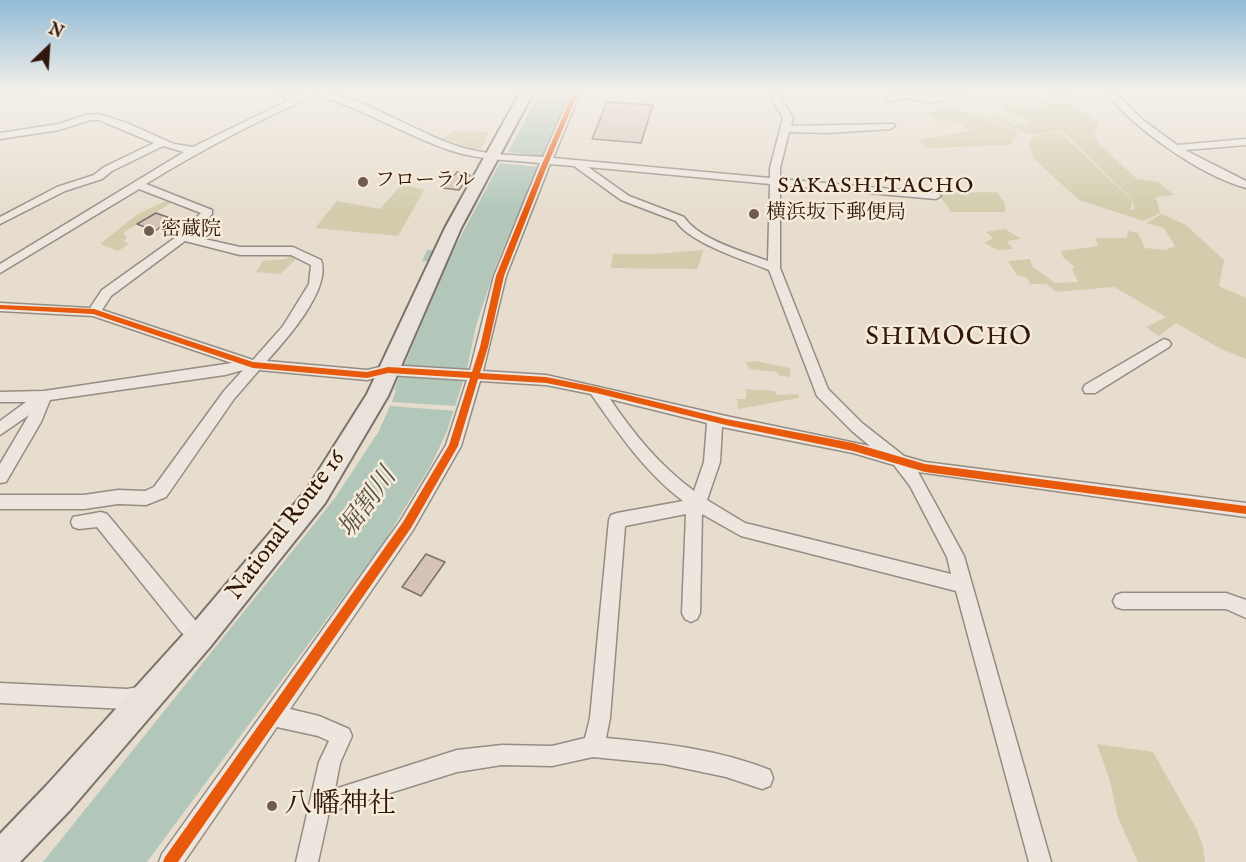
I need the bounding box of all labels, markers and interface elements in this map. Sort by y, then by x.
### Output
north arrow [18,18,78,78]
text: N [45,20,66,44]
place label: フローラル [375,170,475,194]
district label: SAKASHITACHO [777,174,975,200]
marker: フローラル [356,175,370,189]
place label: 横浜坂下郵便局 [766,202,906,226]
marker: 横浜坂下郵便局 [747,207,761,221]
place label: 密蔵院 [161,219,221,243]
marker: 密蔵院 [142,224,156,238]
district label: SHIMOCHO [866,323,1032,355]
street label: National Route 16 [221,446,353,606]
water label: 堀割川 [333,463,405,545]
place label: 八幡神社 [284,789,396,823]
marker: 八幡神社 [265,799,279,813]

